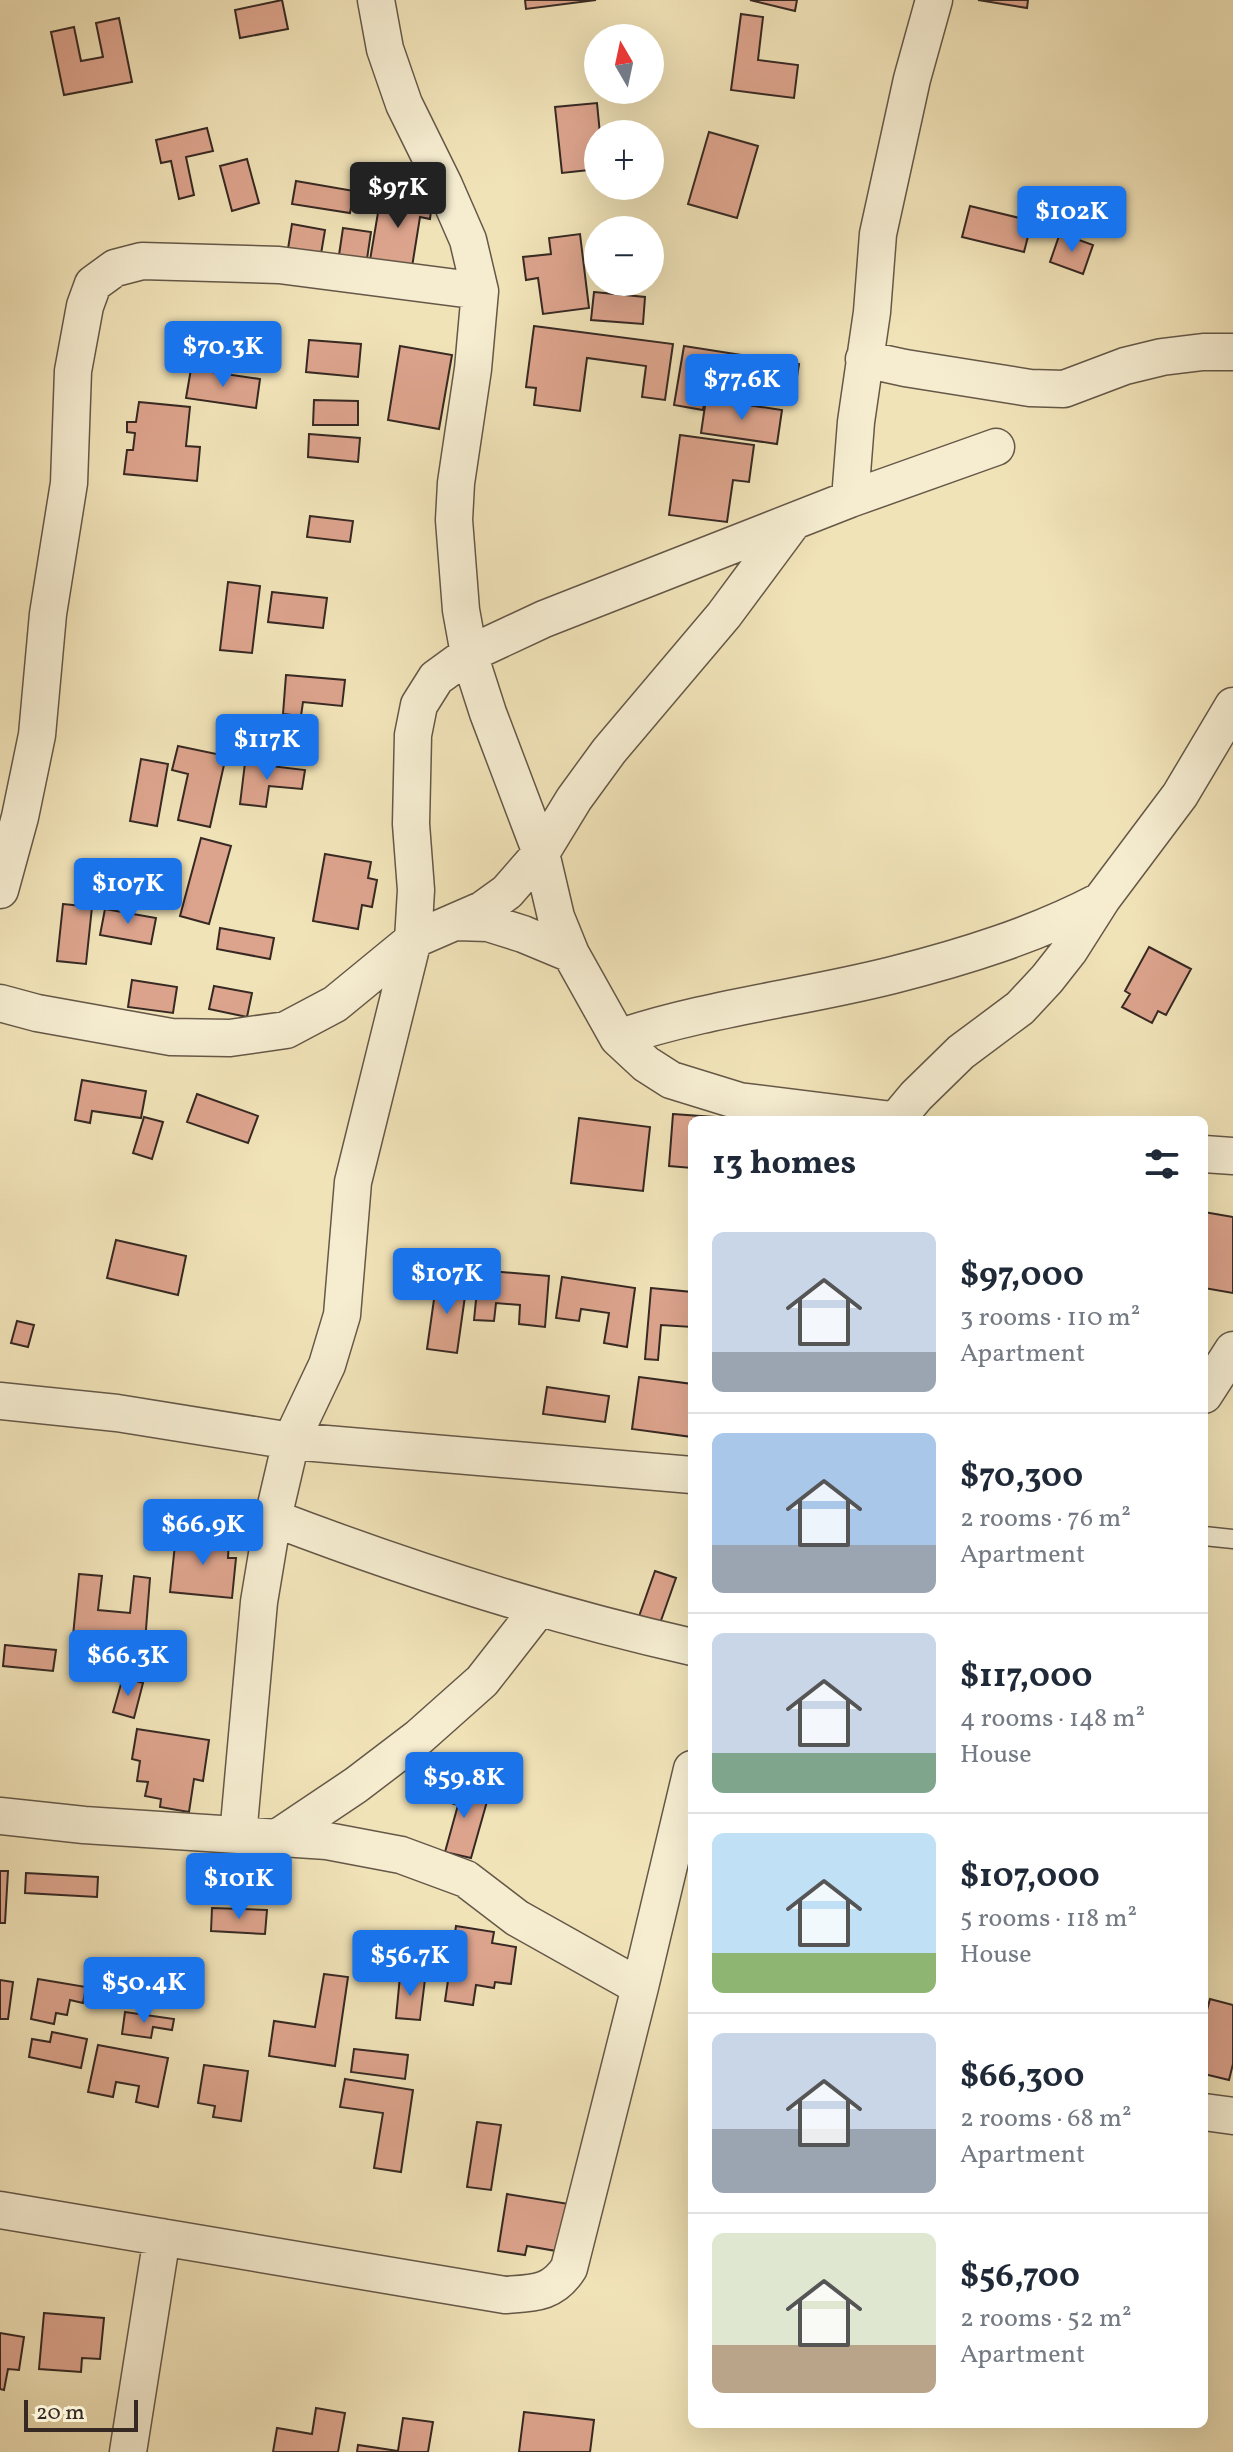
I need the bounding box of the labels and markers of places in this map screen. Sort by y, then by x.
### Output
pin: $97K [351,162,445,230]
pin: $102K [1016,186,1128,254]
pin: $70.3K [158,321,288,389]
pin: $77.6K [677,354,807,422]
pin: $117K [211,714,323,782]
pin: $107K [72,858,184,926]
pin: $107K [391,1248,503,1316]
pin: $66.9K [138,1499,268,1567]
pin: $66.3K [63,1630,193,1698]
pin: $59.8K [399,1752,529,1820]
pin: $101K [183,1853,295,1921]
pin: $56.7K [345,1930,475,1998]
pin: $50.4K [79,1957,209,2025]

